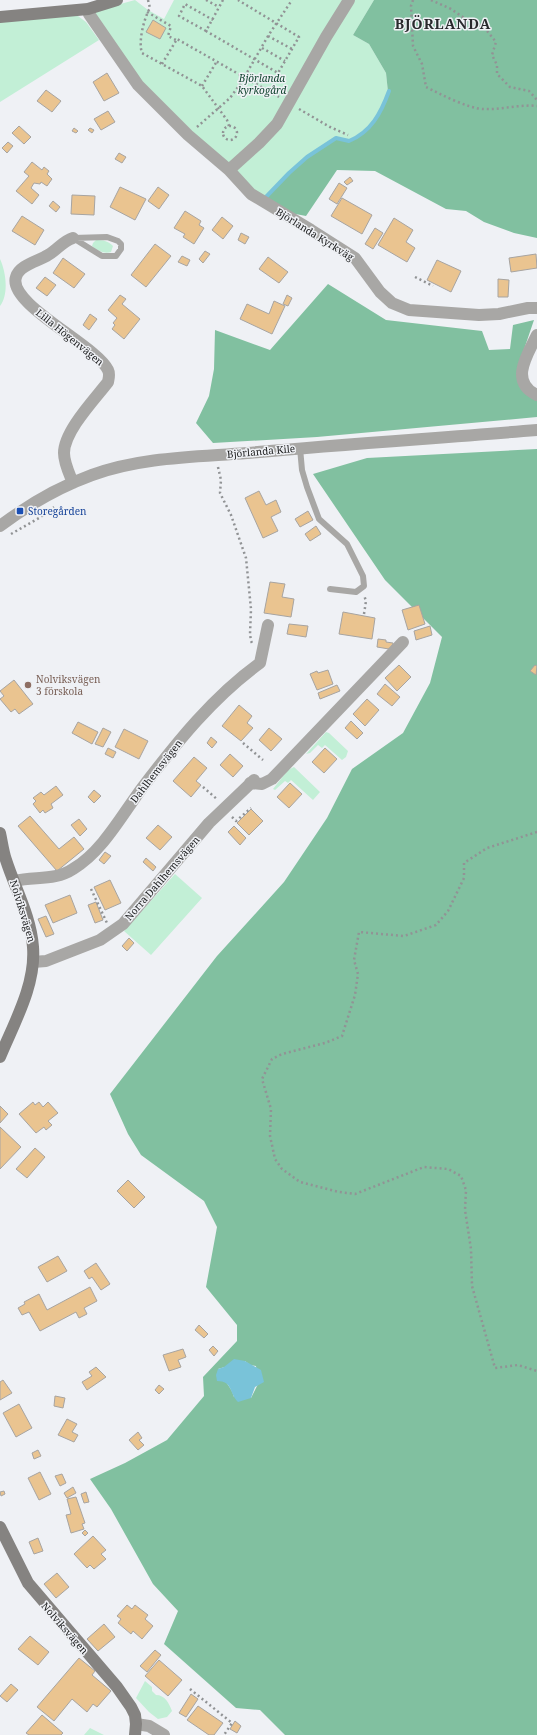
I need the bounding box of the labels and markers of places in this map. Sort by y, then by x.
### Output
place label: Storegården [28,504,87,518]
marker: Storegården [15,506,25,516]
place label: Nolviksvägen 3 förskola [36,672,101,698]
marker: Nolviksvägen 3 förskola [23,680,33,690]

